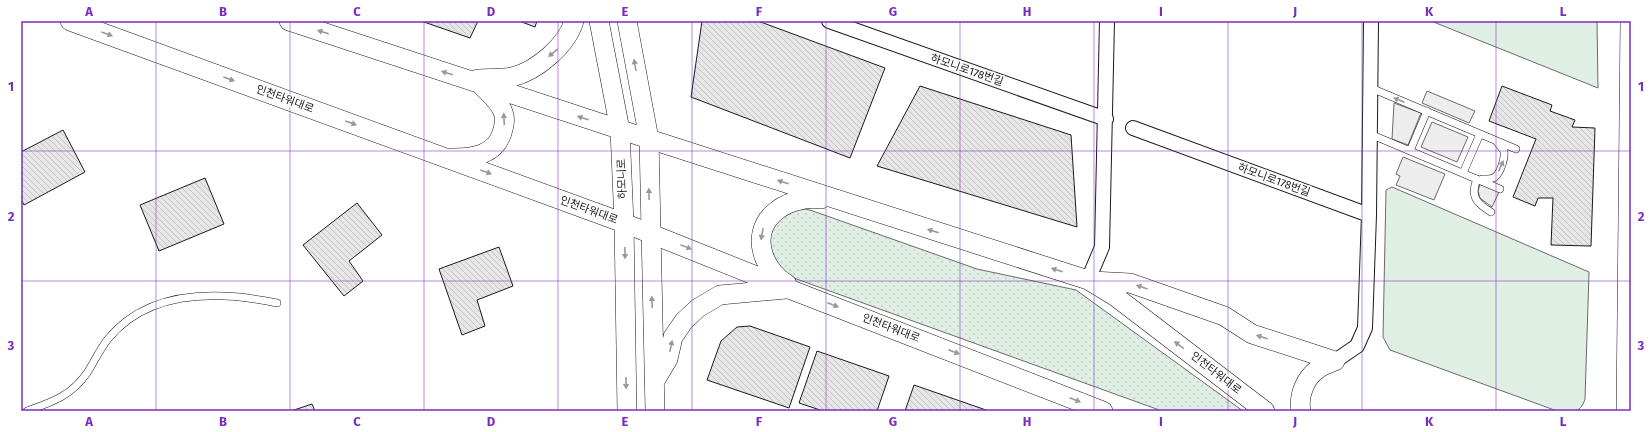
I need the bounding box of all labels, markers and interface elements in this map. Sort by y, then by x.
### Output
text: A [84,4,93,19]
text: B [219,4,227,19]
text: C [353,4,361,19]
text: D [487,4,496,19]
text: E [622,4,629,19]
text: F [756,4,763,19]
text: G [889,4,897,19]
text: H [1023,4,1031,19]
text: I [1159,4,1163,19]
text: J [1292,4,1297,19]
text: K [1425,4,1434,19]
text: L [1560,4,1567,19]
one-way arrow [317,29,329,35]
one-way arrow [101,32,113,38]
one-way arrow [547,49,558,57]
street label: 하모니로178번길 [929,51,1005,89]
one-way arrow [632,59,638,71]
one-way arrow [440,70,452,76]
one-way arrow [223,76,235,82]
text: 1 [8,79,14,94]
text: 1 [1638,79,1644,94]
street label: 인천타워대로 [254,83,316,115]
one-way arrow [1392,96,1404,102]
one-way arrow [500,113,507,125]
one-way arrow [577,114,589,120]
one-way arrow [346,121,358,127]
street label: 하모니로 [615,159,629,199]
street label: 하모니로178번길 [1236,161,1312,199]
one-way arrow [1498,161,1504,172]
one-way arrow [481,170,493,176]
one-way arrow [776,179,788,185]
one-way arrow [646,188,653,200]
street label: 인천타워대로 [558,194,620,226]
text: 2 [8,209,15,224]
text: 2 [1638,209,1645,224]
one-way arrow [759,228,765,241]
one-way arrow [927,228,939,234]
one-way arrow [681,245,693,251]
one-way arrow [621,247,628,259]
one-way arrow [1051,267,1063,273]
one-way arrow [1135,284,1147,290]
one-way arrow [649,296,656,308]
one-way arrow [828,302,840,308]
street label: 인천타워대로 [860,311,922,345]
one-way arrow [1255,333,1267,339]
text: 3 [7,338,15,353]
text: 3 [1637,338,1645,353]
one-way arrow [668,340,674,352]
one-way arrow [1173,340,1184,349]
street label: 인천타워대로 [1188,349,1244,397]
one-way arrow [949,350,961,356]
one-way arrow [623,377,630,389]
one-way arrow [1070,398,1082,404]
text: A [84,414,93,429]
text: B [219,414,227,429]
text: C [353,414,361,429]
text: D [487,414,496,429]
text: E [622,414,629,429]
text: F [756,414,763,429]
text: G [889,414,897,429]
text: H [1023,414,1031,429]
text: I [1159,414,1163,429]
text: J [1292,414,1297,429]
text: K [1425,414,1434,429]
text: L [1560,414,1567,429]

